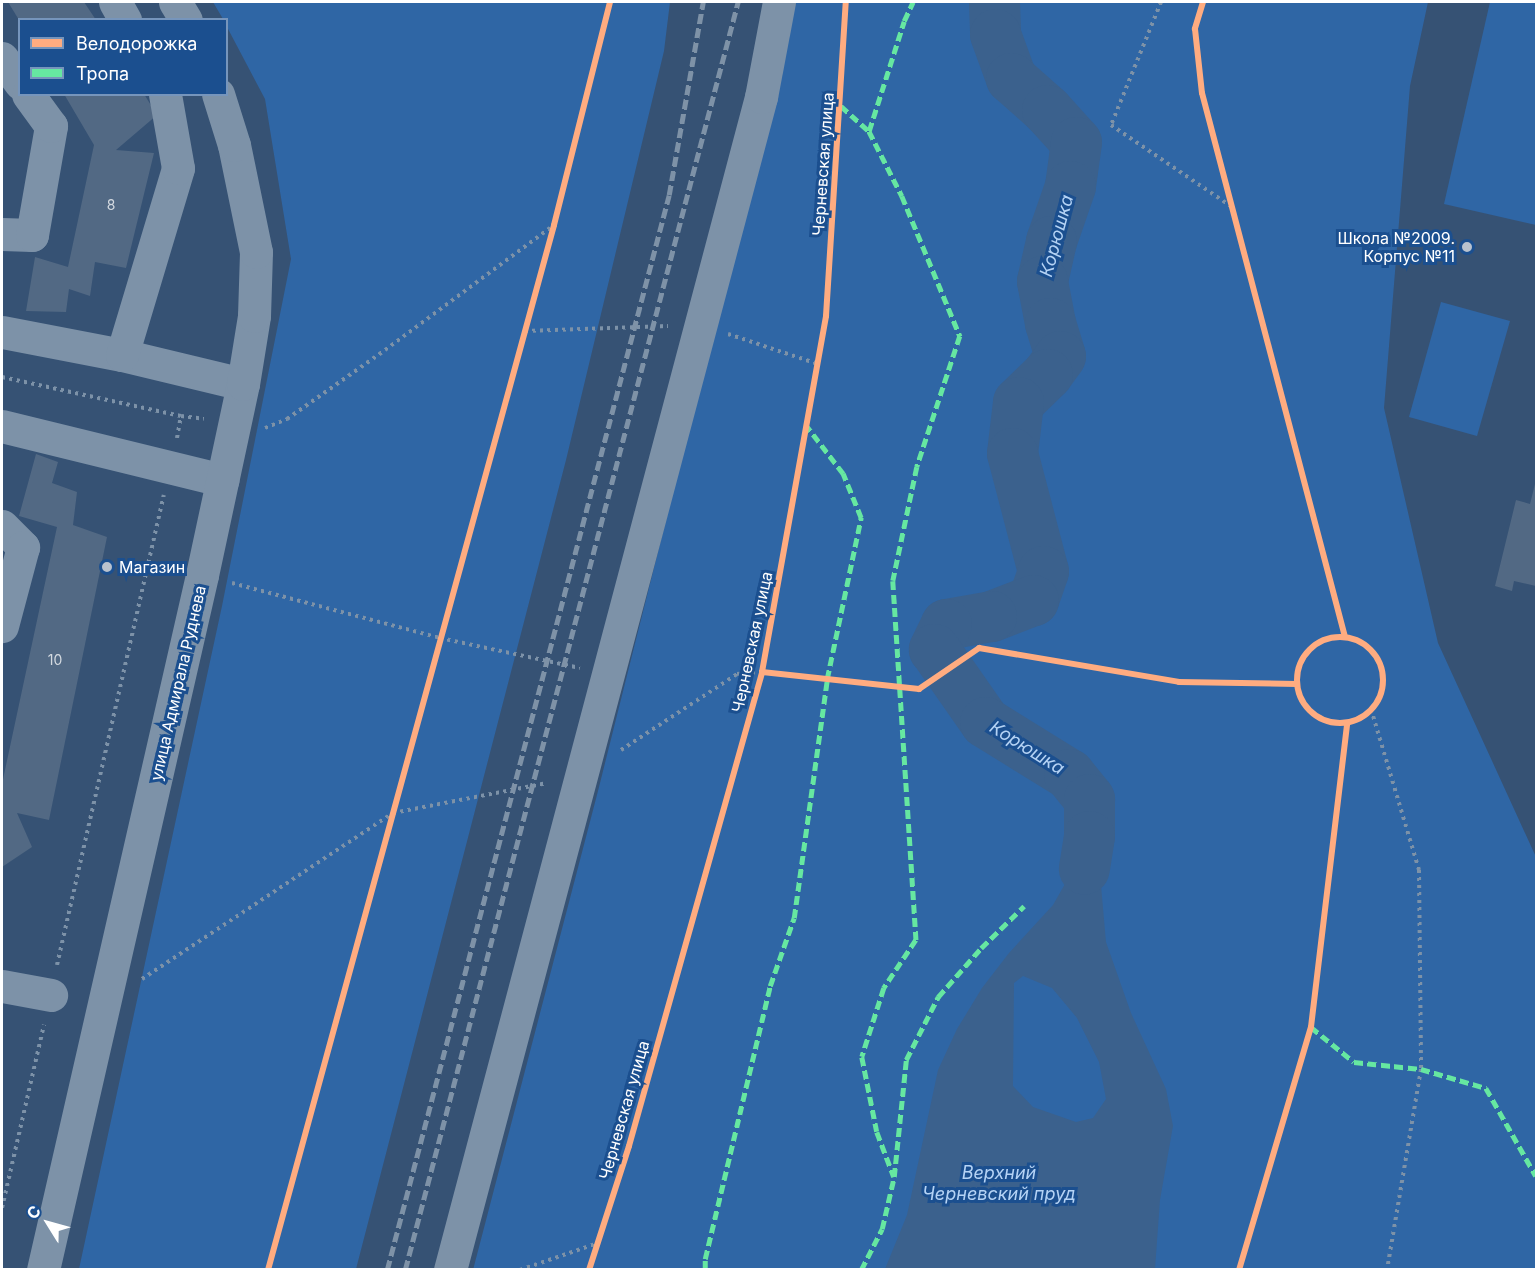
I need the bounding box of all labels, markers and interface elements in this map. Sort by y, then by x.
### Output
legend [18,18,228,96]
text: Велодорожка [76,33,197,54]
text: Тропа [76,63,129,84]
street label: Черневская улица [808,92,838,236]
water label: Корюшка [1036,193,1078,279]
house number: 8 [107,197,115,213]
place label: Школа №2009. Корпус №11 [1337,228,1455,266]
marker: Школа №2009. Корпус №11 [1460,240,1474,254]
place label: Магазин [119,557,185,577]
marker: Магазин [100,560,114,574]
street label: Черневская улица [728,570,776,714]
street label: улица Адмирала Руднева [146,583,210,783]
house number: 10 [48,652,62,668]
water label: Корюшка [986,717,1068,779]
street label: Черневская улица [595,1038,653,1182]
water label: Верхний Черневский пруд [922,1163,1076,1206]
north arrow [18,1193,78,1253]
text: С [22,1201,45,1223]

